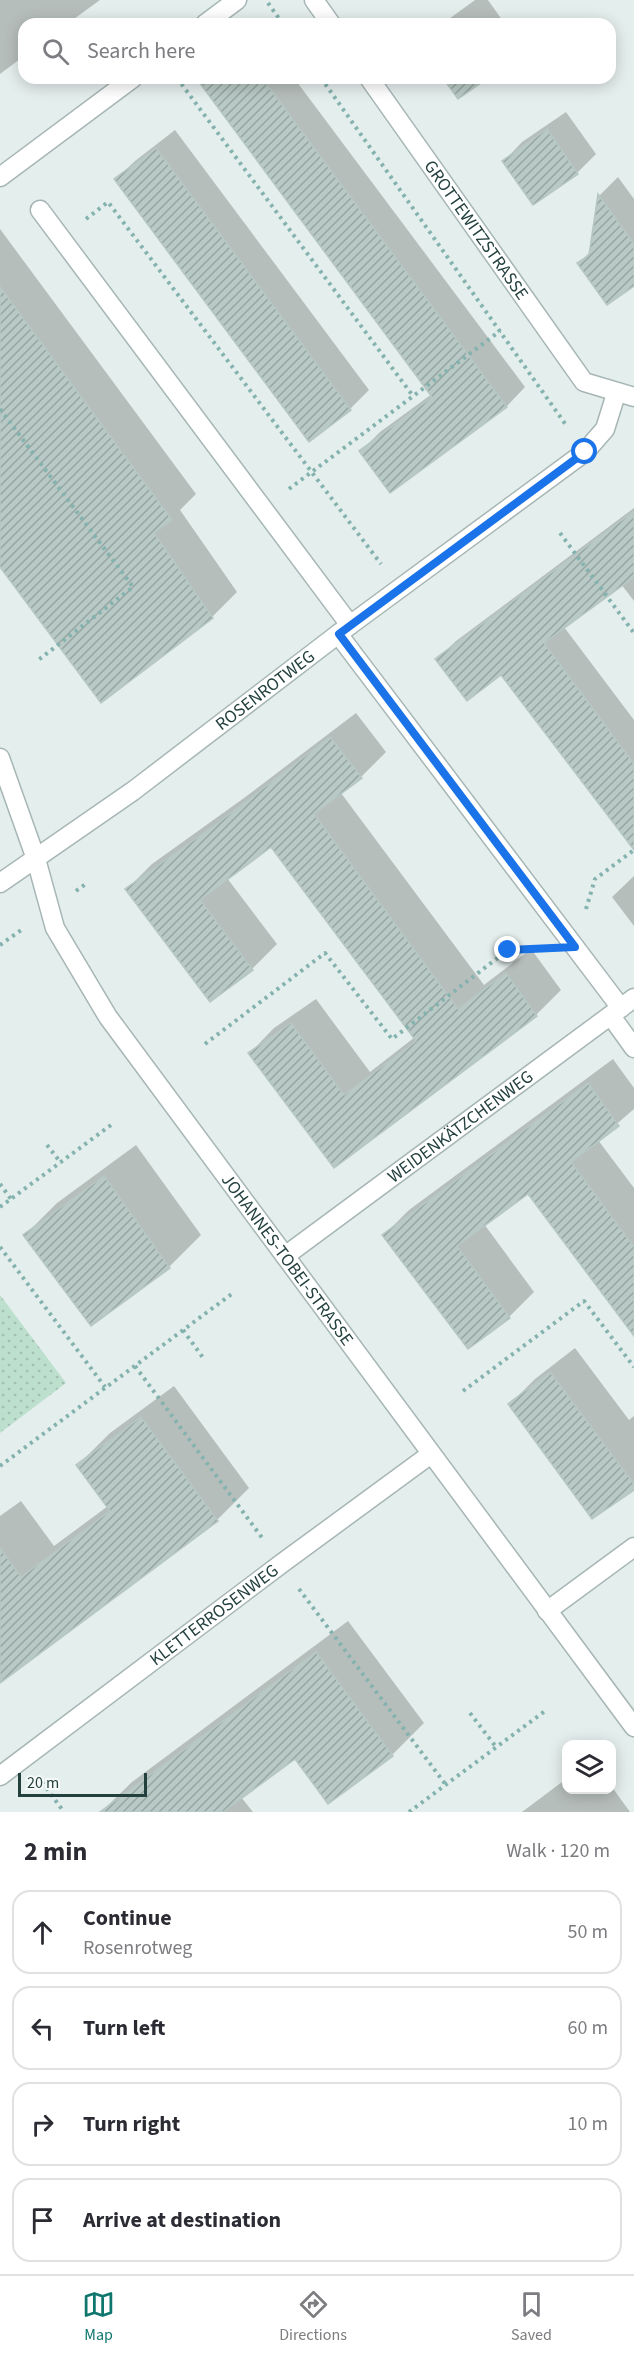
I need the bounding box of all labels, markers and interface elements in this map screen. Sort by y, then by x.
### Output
search box [18,18,616,84]
icon: search [39,35,72,68]
text: Search here [87,35,195,67]
street label: GROTTEWITZSTRASSE [418,155,534,305]
route start [571,438,597,464]
street label: ROSENROTWEG [210,644,320,736]
route end [494,936,520,962]
street label: WEIDENKÄTZCHENWEG [382,1064,538,1189]
street label: JOHANNES-TOBEI-STRASSE [216,1168,360,1350]
street label: KLETTERROSENWEG [144,1558,284,1671]
map controls [562,1740,616,1794]
button: layers [562,1740,616,1794]
scale bar [18,1770,147,1798]
text: 20 m [27,1772,59,1794]
text: 2 min [24,1833,87,1870]
text: Walk · 120 m [506,1837,610,1865]
text: Continue [83,1902,172,1934]
icon: ahead [26,1916,59,1949]
text: 50 m [568,1918,608,1946]
text: Rosenrotweg [83,1934,192,1962]
icon: left [26,2012,59,2045]
text: Turn left [83,2012,165,2044]
text: 60 m [568,2014,608,2042]
icon: right [26,2108,59,2141]
text: Turn right [83,2108,180,2140]
text: 10 m [568,2110,608,2138]
icon: arrive [26,2204,59,2237]
text: Arrive at destination [83,2204,281,2236]
tab: Map [82,2288,115,2346]
tab: Directions [279,2288,347,2346]
tab: Saved [511,2288,552,2346]

